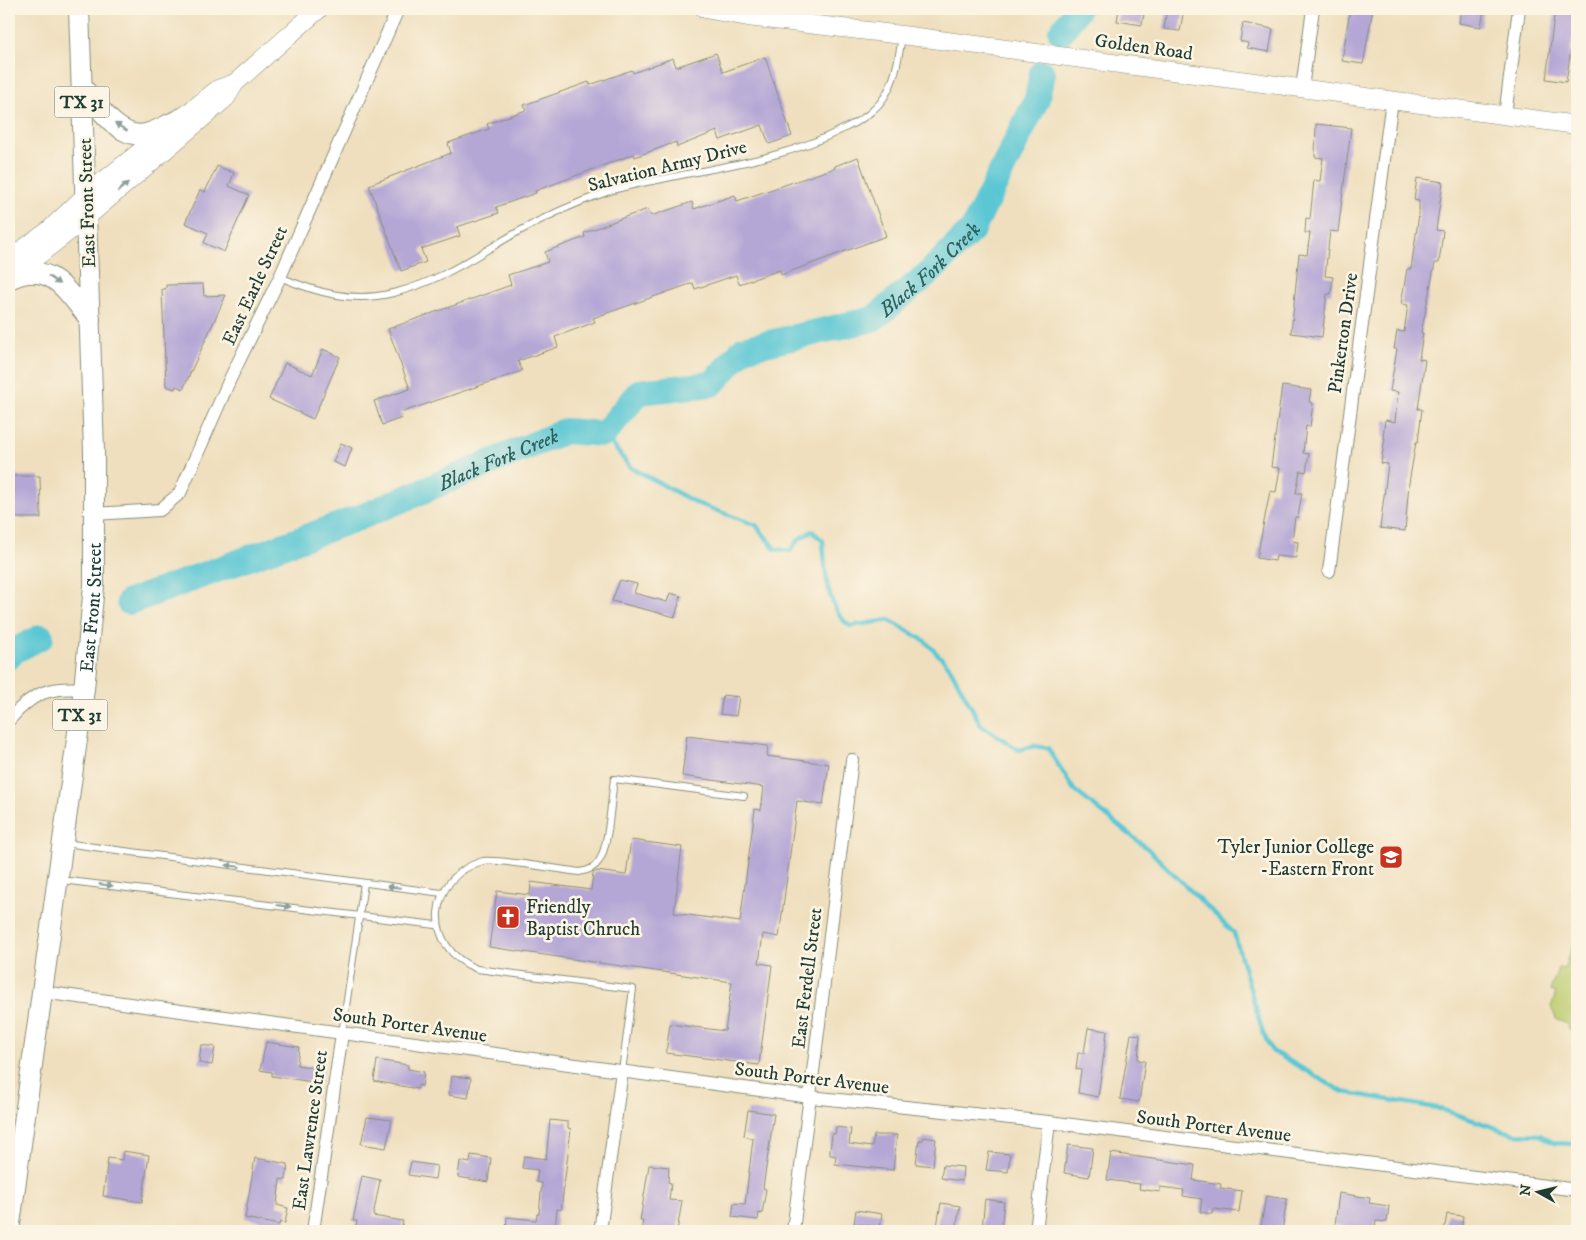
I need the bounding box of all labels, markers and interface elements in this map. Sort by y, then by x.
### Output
street label: Golden Road [1093,29,1195,66]
road number: TX 31 [54,86,110,118]
one-way arrow [114,123,128,132]
street label: Salvation Army Drive [586,136,749,197]
street label: East Front Street [74,138,101,268]
one-way arrow [116,181,129,192]
water label: Black Fork Creek [874,220,988,323]
street label: East Earle Street [218,222,293,349]
street label: Pinkerton Drive [1324,271,1363,395]
one-way arrow [47,275,61,285]
water label: Black Fork Creek [434,424,563,497]
street label: East Front Street [76,543,107,674]
road number: TX 31 [52,700,108,730]
place label: Tyler Junior College -Eastern Front [1218,836,1374,881]
school or university icon: Tyler Junior College -Eastern Front [1378,844,1404,870]
one-way arrow [224,861,240,869]
one-way arrow [98,881,114,889]
one-way arrow [385,883,401,891]
place label: Friendly Baptist Chruch [526,896,640,941]
one-way arrow [277,902,293,910]
church icon: Friendly Baptist Chruch [495,904,521,930]
street label: East Ferdell Street [787,906,828,1050]
street label: South Porter Avenue [331,1003,488,1048]
street label: East Lawrence Street [288,1049,333,1212]
street label: South Porter Avenue [733,1058,890,1099]
street label: South Porter Avenue [1135,1106,1292,1147]
north arrow [1514,1168,1564,1218]
text: N [1516,1183,1536,1197]

